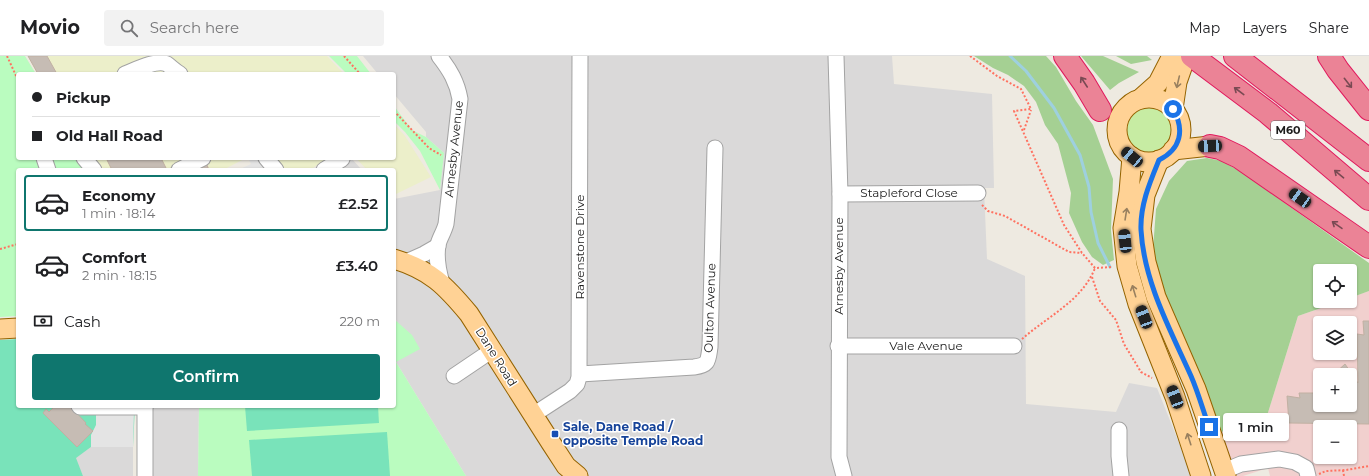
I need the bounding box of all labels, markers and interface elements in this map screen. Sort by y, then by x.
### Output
search box [104,10,384,46]
text: Movio [20,16,80,39]
icon: search [118,17,140,39]
text: Search here [150,18,239,37]
text: Map [1189,19,1220,37]
text: Layers [1242,19,1287,37]
text: Share [1309,19,1349,37]
one-way arrow [1173,75,1181,88]
one-way arrow [1080,77,1088,88]
one-way arrow [1344,78,1352,89]
one-way arrow [1233,87,1244,95]
text: Pickup [56,88,111,107]
street label: Arnesby Avenue [441,100,466,198]
route start [1164,100,1182,118]
road number: M60 [1271,121,1305,139]
text: Old Hall Road [56,126,163,145]
car [1198,139,1222,153]
car [1119,145,1145,169]
one-way arrow [1334,169,1345,178]
icon: car [34,185,70,221]
street label: Stapleford Close [860,185,958,200]
text: Economy [82,186,155,205]
car [1287,186,1313,210]
text: £2.52 [338,194,378,213]
street label: Ravenstone Drive [572,194,587,300]
text: 1 min · 18:14 [82,205,155,221]
one-way arrow [1122,208,1130,221]
street label: Arnesby Avenue [831,217,846,315]
one-way arrow [1332,221,1343,229]
car [1118,228,1132,254]
icon: car [34,247,70,283]
text: Comfort [82,248,147,267]
text: £3.40 [336,256,378,275]
street label: Oulton Avenue [700,263,719,353]
map controls [1313,264,1357,464]
button: locate [1313,264,1357,308]
text: 2 min · 18:15 [82,267,157,283]
one-way arrow [1130,284,1137,297]
car [1134,304,1154,330]
icon: cash [32,310,54,332]
text: Cash [64,312,101,331]
text: 220 m [339,313,380,329]
button: layers [1313,316,1357,360]
street label: Dane Road [472,324,521,389]
street label: Vale Avenue [889,338,963,353]
button: Confirm [32,354,380,400]
button: + [1313,368,1357,412]
car [1165,384,1185,410]
callout: 1 min [1223,413,1289,441]
route end [1200,418,1218,436]
place label: Sale, Dane Road / opposite Temple Road [563,419,703,448]
text: 1 min [1239,419,1273,435]
button: − [1313,420,1357,464]
marker: Sale, Dane Road / opposite Temple Road [550,429,560,439]
one-way arrow [1185,433,1192,446]

